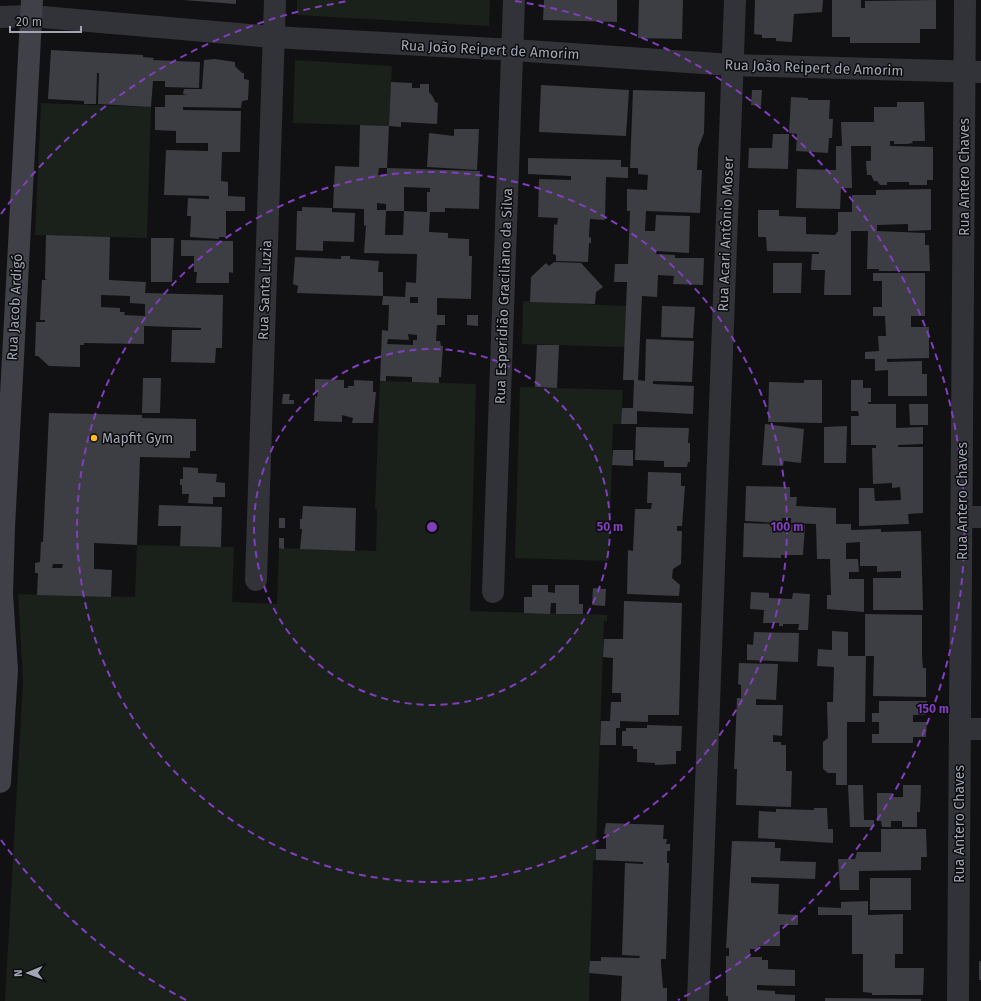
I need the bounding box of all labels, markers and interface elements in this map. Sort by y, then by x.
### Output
scale bar [10,8,81,34]
text: 20 m [16,15,42,29]
street label: Rua João Reipert de Amorim [400,37,580,63]
street label: Rua João Reipert de Amorim [724,56,904,80]
street label: Rua Antero Chaves [956,118,973,236]
street label: Rua Acari Antônio Moser [715,156,737,312]
street label: Rua Esperidião Graciliano da Silva [492,188,516,404]
street label: Rua Santa Luzia [255,240,275,340]
street label: Rua Jacob Ardigó [4,253,26,361]
place label: Mapfit Gym [102,430,173,447]
marker: Mapfit Gym [89,433,99,443]
street label: Rua Antero Chaves [954,442,971,560]
centre of rings [425,520,439,534]
text: 50 m [597,520,623,534]
text: 100 m [771,520,803,534]
text: 150 m [917,702,949,716]
street label: Rua Antero Chaves [951,765,968,883]
north arrow [8,953,48,993]
text: N [12,969,25,977]

